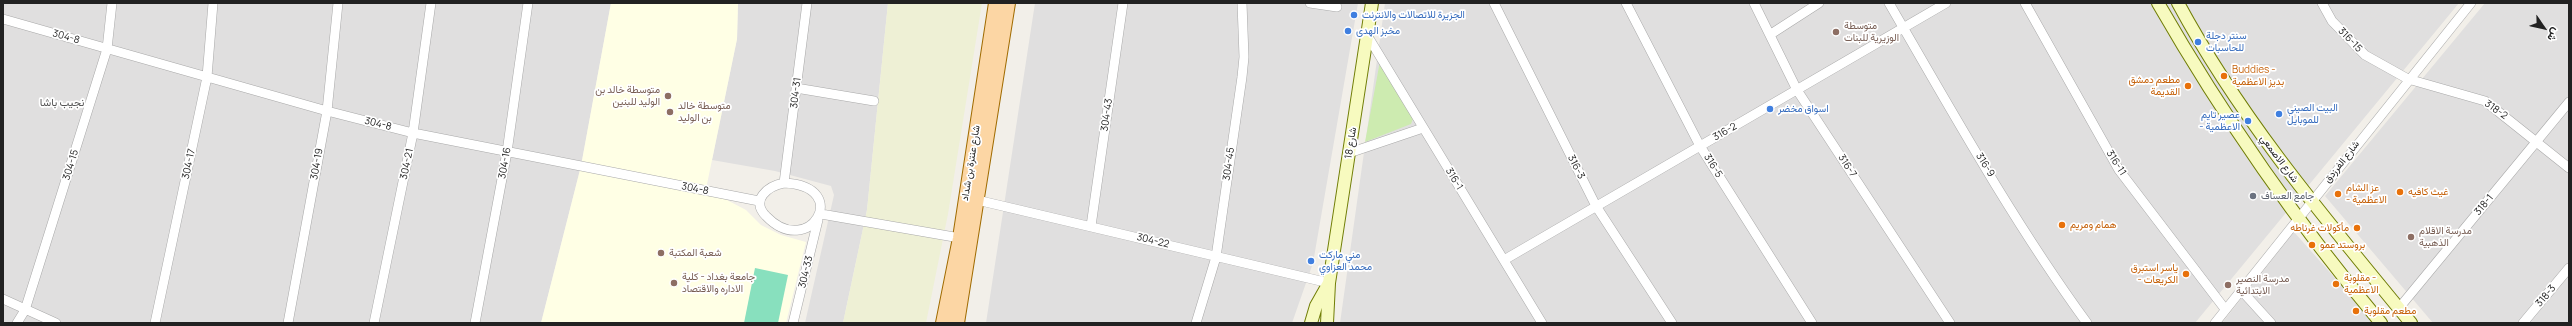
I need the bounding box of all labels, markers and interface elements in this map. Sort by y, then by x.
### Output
north arrow [2524,8,2564,48]
place label: الجزيرة للاتصالات والانترنت [1362,9,1465,21]
marker: الجزيرة للاتصالات والانترنت [1349,10,1359,20]
place label: متوسطة الوزيرية للبنات [1844,20,1899,44]
place label: مخبز الهدى [1356,25,1400,37]
street label: 316-15 [2335,25,2365,55]
text: ش [2544,25,2564,45]
marker: مخبز الهدى [1343,26,1353,36]
street label: 304-8 [51,27,81,47]
marker: متوسطة الوزيرية للبنات [1831,27,1841,37]
place label: سنتر دجلة للحاسبات [2206,30,2247,54]
marker: سنتر دجلة للحاسبات [2193,37,2203,47]
place label: Buddies - بديز الاعظمية [2232,64,2284,88]
marker: Buddies - بديز الاعظمية [2219,71,2229,81]
place label: مطعم دمشق القديمة [2128,74,2180,98]
street label: 304-31 [788,77,804,109]
marker: مطعم دمشق القديمة [2183,81,2193,91]
place label: متوسطة خالد بن الوليد للبنين [595,84,660,108]
marker: متوسطة خالد بن الوليد للبنين [663,91,673,101]
district label: نجيب باشا [40,96,84,110]
street label: 304-43 [1099,98,1115,132]
street label: 318-2 [2482,98,2510,122]
place label: متوسطة خالد بن الوليد [678,100,731,124]
place label: البيت الصيني للموبايل [2287,102,2338,126]
place label: اسواق مخضر [1778,103,1829,115]
marker: اسواق مخضر [1765,104,1775,114]
marker: متوسطة خالد بن الوليد [665,107,675,117]
place label: عصير تايم - الاعظمية [2199,109,2240,132]
marker: البيت الصيني للموبايل [2274,109,2284,119]
street label: 304-8 [363,115,393,133]
marker: عصير تايم - الاعظمية [2243,116,2253,126]
street label: 316-2 [1711,120,1739,144]
street label: شارع عنترة بن شداد [959,124,983,202]
street label: شارع 18 [1343,126,1359,160]
street label: شارع الاصمعي [2257,133,2301,185]
street label: شارع الفرزدق [2322,138,2362,186]
street label: 304-16 [496,146,514,180]
street label: 304-19 [308,147,326,181]
street label: 304-21 [398,147,416,181]
street label: 304-45 [1221,147,1237,181]
street label: 304-15 [61,148,81,182]
street label: 304-17 [180,148,198,180]
street label: 316-11 [2104,148,2128,178]
street label: 316-9 [1973,151,1997,179]
street label: 316-5 [1701,152,1725,180]
street label: 316-7 [1835,152,1859,180]
street label: 316-3 [1565,153,1587,181]
street label: 316-1 [1443,166,1465,192]
street label: 304-8 [680,180,710,198]
place label: عز الشام - الاعظمية [2346,182,2387,206]
place label: غيث كافيه [2408,186,2449,198]
marker: غيث كافيه [2395,187,2405,197]
marker: عز الشام - الاعظمية [2333,189,2343,199]
place label: جامع العساف [2261,190,2314,202]
marker: جامع العساف [2248,191,2258,201]
street label: 318-1 [2472,192,2496,218]
place label: همام ومريم [2070,219,2116,231]
marker: همام ومريم [2057,220,2067,230]
place label: مأكولات غرناطه [2290,222,2349,234]
marker: مأكولات غرناطه [2352,223,2362,233]
place label: مدرسة الاقلام الذهبية [2419,225,2472,248]
street label: 304-22 [1135,231,1171,251]
marker: مدرسة الاقلام الذهبية [2406,232,2416,242]
place label: بروستد عمو [2320,239,2365,251]
marker: بروستد عمو [2307,240,2317,250]
place label: شعبة المكتبة [669,247,722,259]
marker: شعبة المكتبة [656,248,666,258]
place label: مني ماركت محمد العزاوي [1319,249,1372,272]
street label: 304-33 [796,255,816,289]
marker: مني ماركت محمد العزاوي [1306,256,1316,266]
place label: ياسر استبرق - الكريعات [2131,262,2178,286]
marker: ياسر استبرق - الكريعات [2181,269,2191,279]
place label: جامعة بغداد - كلية الاداره والاقتصاد [682,271,755,294]
place label: مقلوبة - الاعظمية [2344,272,2379,296]
place label: مدرسة النصير الابتدائية [2236,273,2289,296]
marker: جامعة بغداد - كلية الاداره والاقتصاد [669,278,679,288]
marker: مقلوبة - الاعظمية [2331,279,2341,289]
marker: مدرسة النصير الابتدائية [2223,280,2233,290]
street label: 318-3 [2533,283,2559,309]
place label: مطعم مقلوبة [2364,305,2416,317]
marker: مطعم مقلوبة [2351,306,2361,316]

